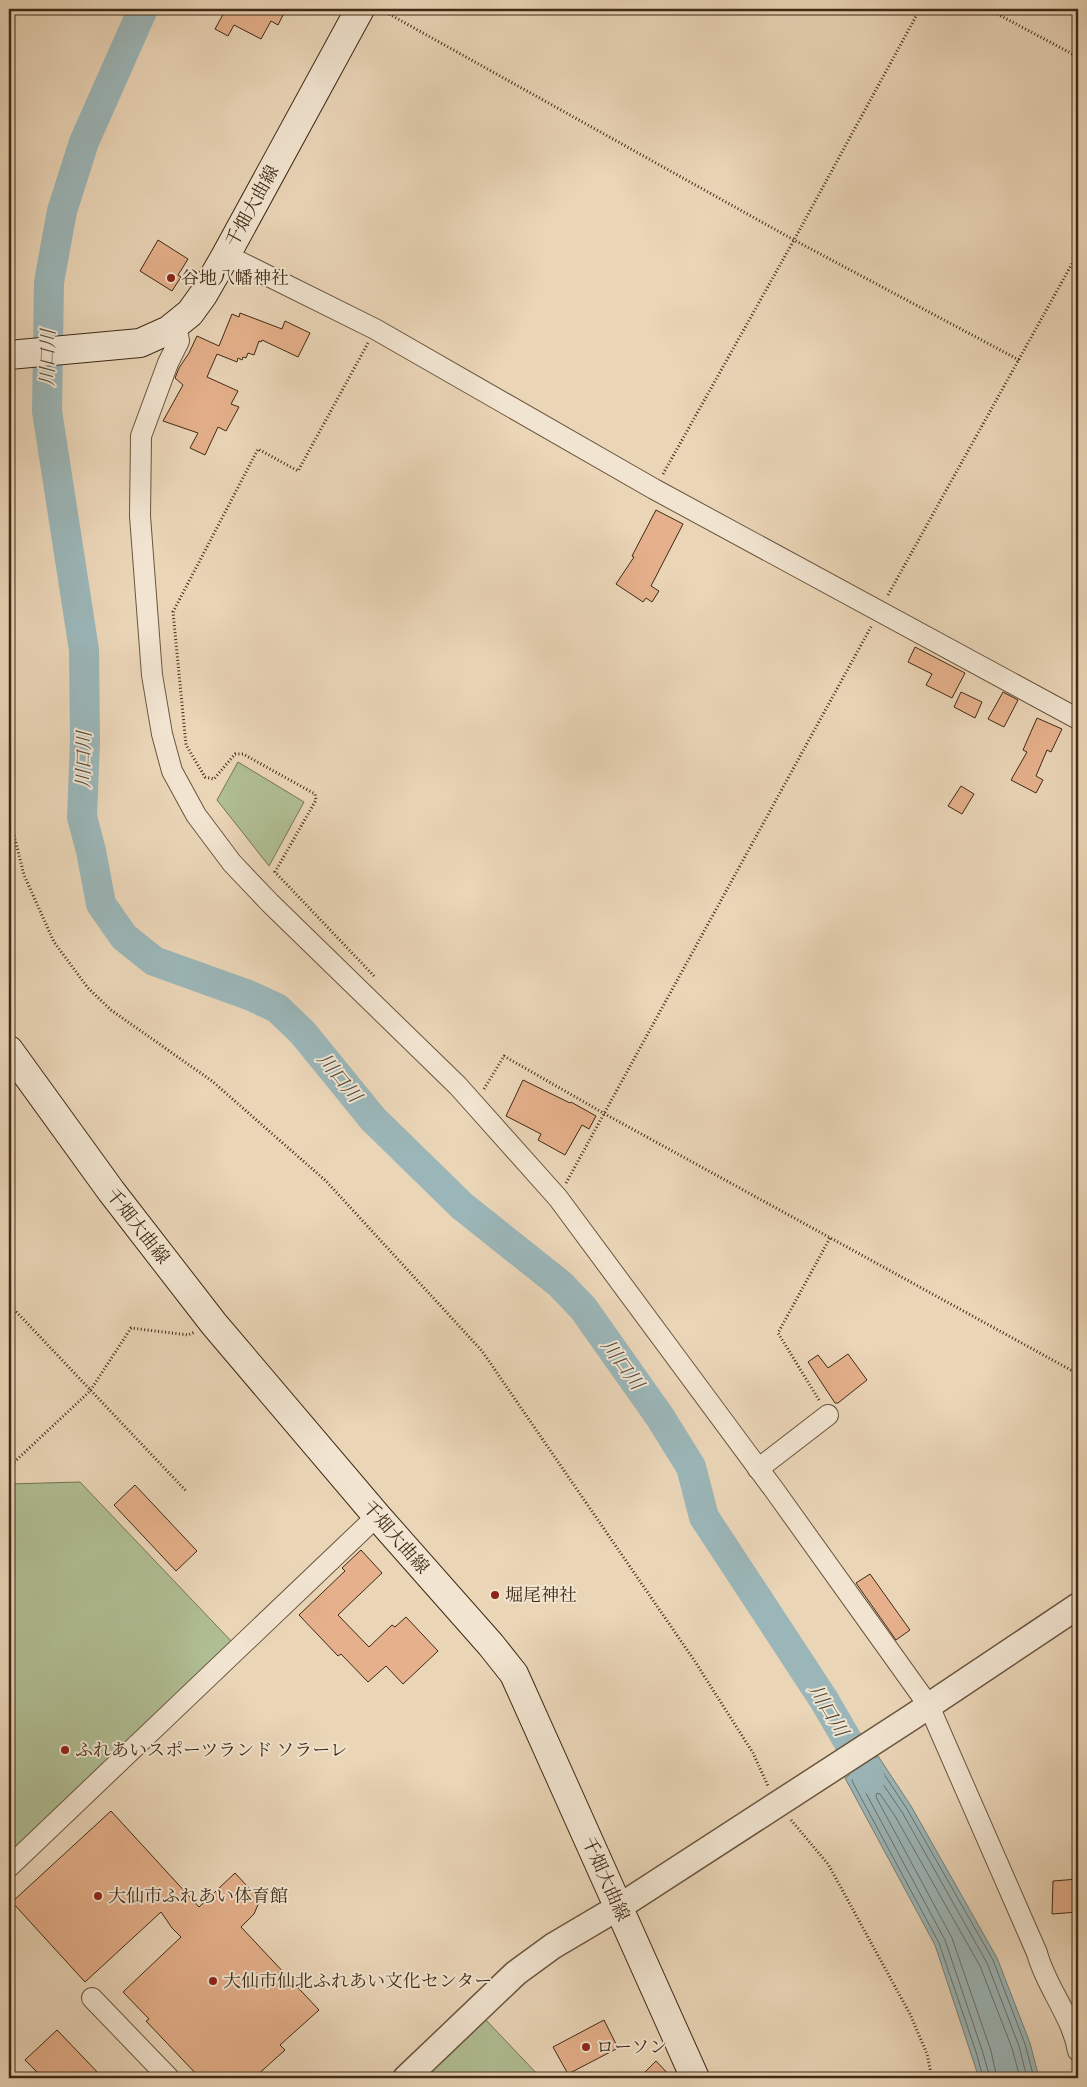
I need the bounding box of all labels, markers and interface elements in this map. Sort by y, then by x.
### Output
street label: 千畑大曲線 [221,161,283,251]
place label: 谷地八幡神社 [181,267,289,289]
marker: 谷地八幡神社 [165,272,177,284]
water label: 川口川 [36,327,60,387]
water label: 川口川 [72,729,96,789]
water label: 川口川 [313,1048,368,1108]
street label: 千畑大曲線 [102,1184,174,1268]
water label: 川口川 [597,1334,650,1396]
street label: 千畑大曲線 [358,1496,434,1578]
place label: 堀尾神社 [505,1584,577,1606]
marker: 堀尾神社 [489,1589,501,1601]
water label: 川口川 [804,1680,854,1742]
place label: ふれあいスポーツランド ソラーレ [75,1739,348,1761]
marker: ふれあいスポーツランド ソラーレ [59,1744,71,1756]
street label: 千畑大曲線 [578,1833,634,1925]
place label: 大仙市ふれあい体育館 [108,1885,288,1907]
marker: 大仙市ふれあい体育館 [92,1890,104,1902]
place label: 大仙市仙北ふれあい文化センター [223,1970,492,1992]
marker: 大仙市仙北ふれあい文化センター [207,1975,219,1987]
place label: ローソン [596,2036,667,2058]
marker: ローソン [580,2041,592,2053]

